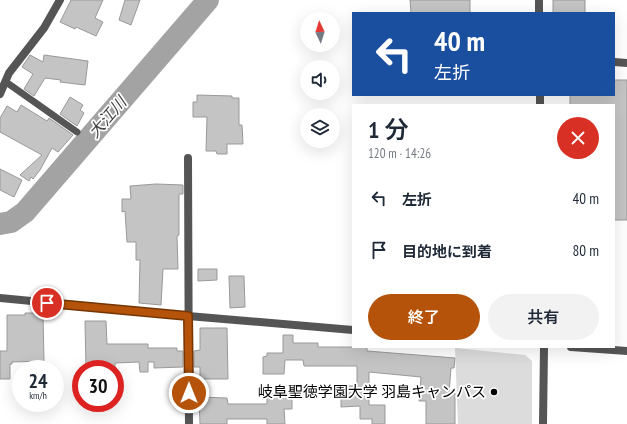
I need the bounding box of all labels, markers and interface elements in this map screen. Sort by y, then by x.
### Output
north arrow [300,12,340,52]
map controls [300,12,340,148]
text: 40 m [434,22,485,59]
icon: left [368,28,420,80]
button: sound [300,60,340,100]
text: 左折 [434,61,470,84]
water label: 大江川 [84,91,132,142]
button: layers [300,108,340,148]
text: 1 分 [368,114,408,145]
button: close [557,117,599,159]
text: 120 m · 14:26 [368,145,431,162]
icon: left [368,187,390,209]
text: 40 m [573,189,599,208]
text: 左折 [402,190,432,209]
icon: arrive [368,239,390,261]
text: 80 m [573,241,599,260]
text: 目的地に到着 [402,242,492,261]
pin [30,286,64,320]
icon: arrive [36,292,58,314]
button: 終了 [368,294,480,340]
button: 共有 [488,294,599,340]
speed limit sign: 30 [72,360,124,412]
text: 24 [28,368,48,394]
position arrow [168,372,210,414]
place label: 岐阜聖徳学園大学 羽島キャンパス [258,382,486,401]
marker: 岐阜聖徳学園大学 羽島キャンパス [489,387,499,397]
text: km/h [29,389,47,402]

